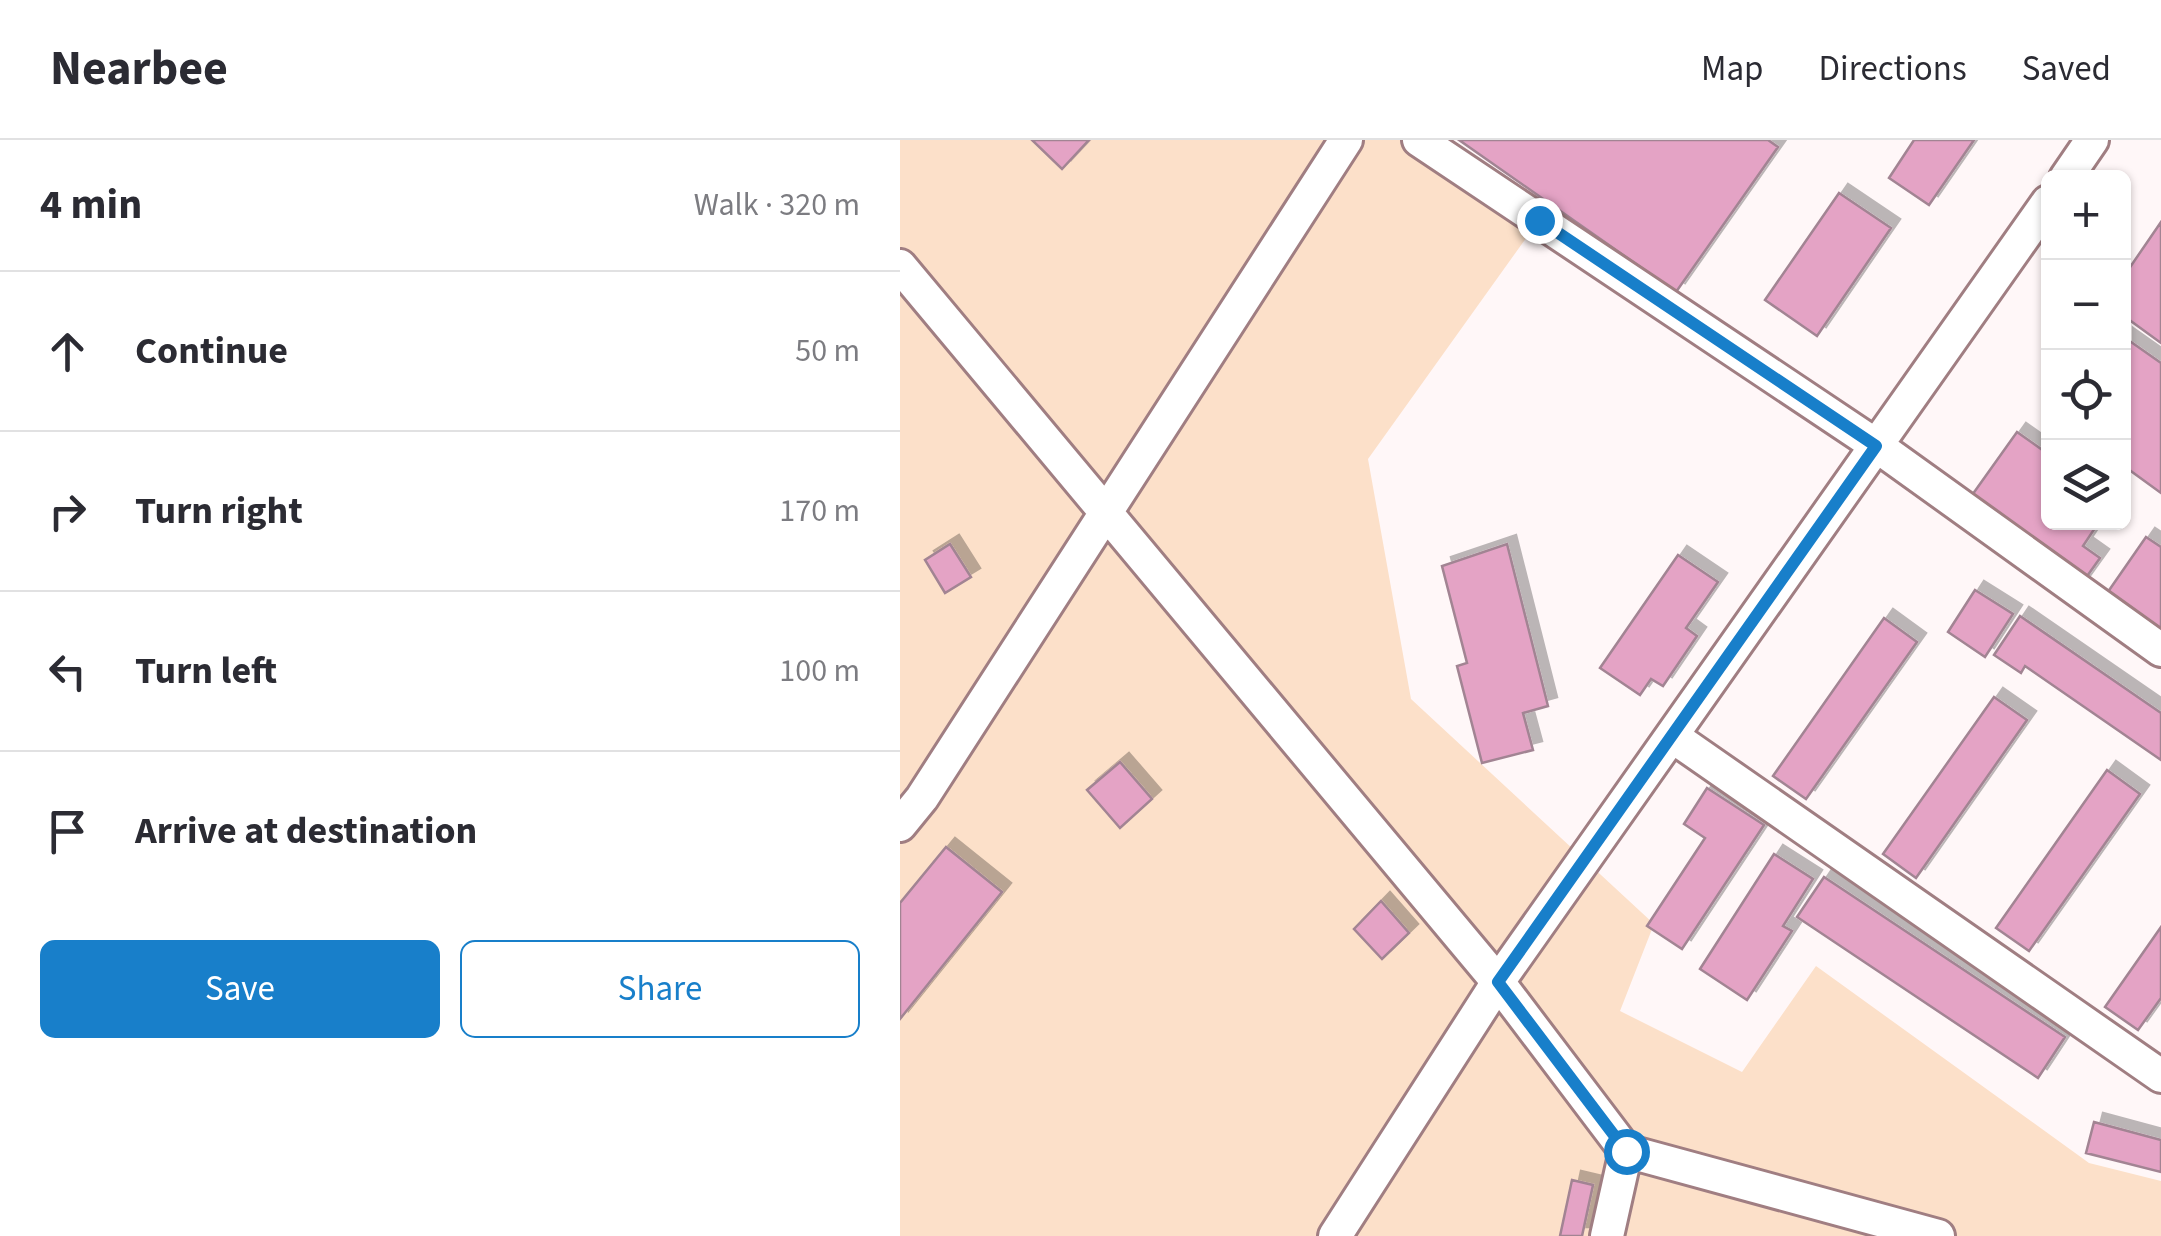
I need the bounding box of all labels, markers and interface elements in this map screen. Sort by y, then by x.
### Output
text: Nearbee [50,35,228,103]
text: Map [1701,44,1764,94]
text: Directions [1819,44,1967,94]
text: Saved [2022,44,2111,94]
map controls [2041,170,2131,530]
button: + [2041,170,2131,260]
text: 4 min [40,175,142,235]
text: Walk · 320 m [694,182,860,228]
route end [1517,198,1563,244]
button: − [2041,260,2131,350]
icon: ahead [40,324,95,379]
text: Continue [135,324,288,378]
text: 50 m [795,328,860,374]
button: locate [2041,350,2131,440]
button: layers [2041,440,2131,530]
icon: right [40,484,95,539]
text: Turn right [135,484,303,538]
text: 170 m [779,488,860,534]
icon: left [40,644,95,699]
text: Turn left [135,644,277,698]
text: 100 m [779,648,860,694]
icon: arrive [40,804,95,859]
text: Arrive at destination [135,804,477,858]
button: Save [40,940,440,1038]
button: Share [460,940,860,1038]
route start [1604,1129,1650,1175]

